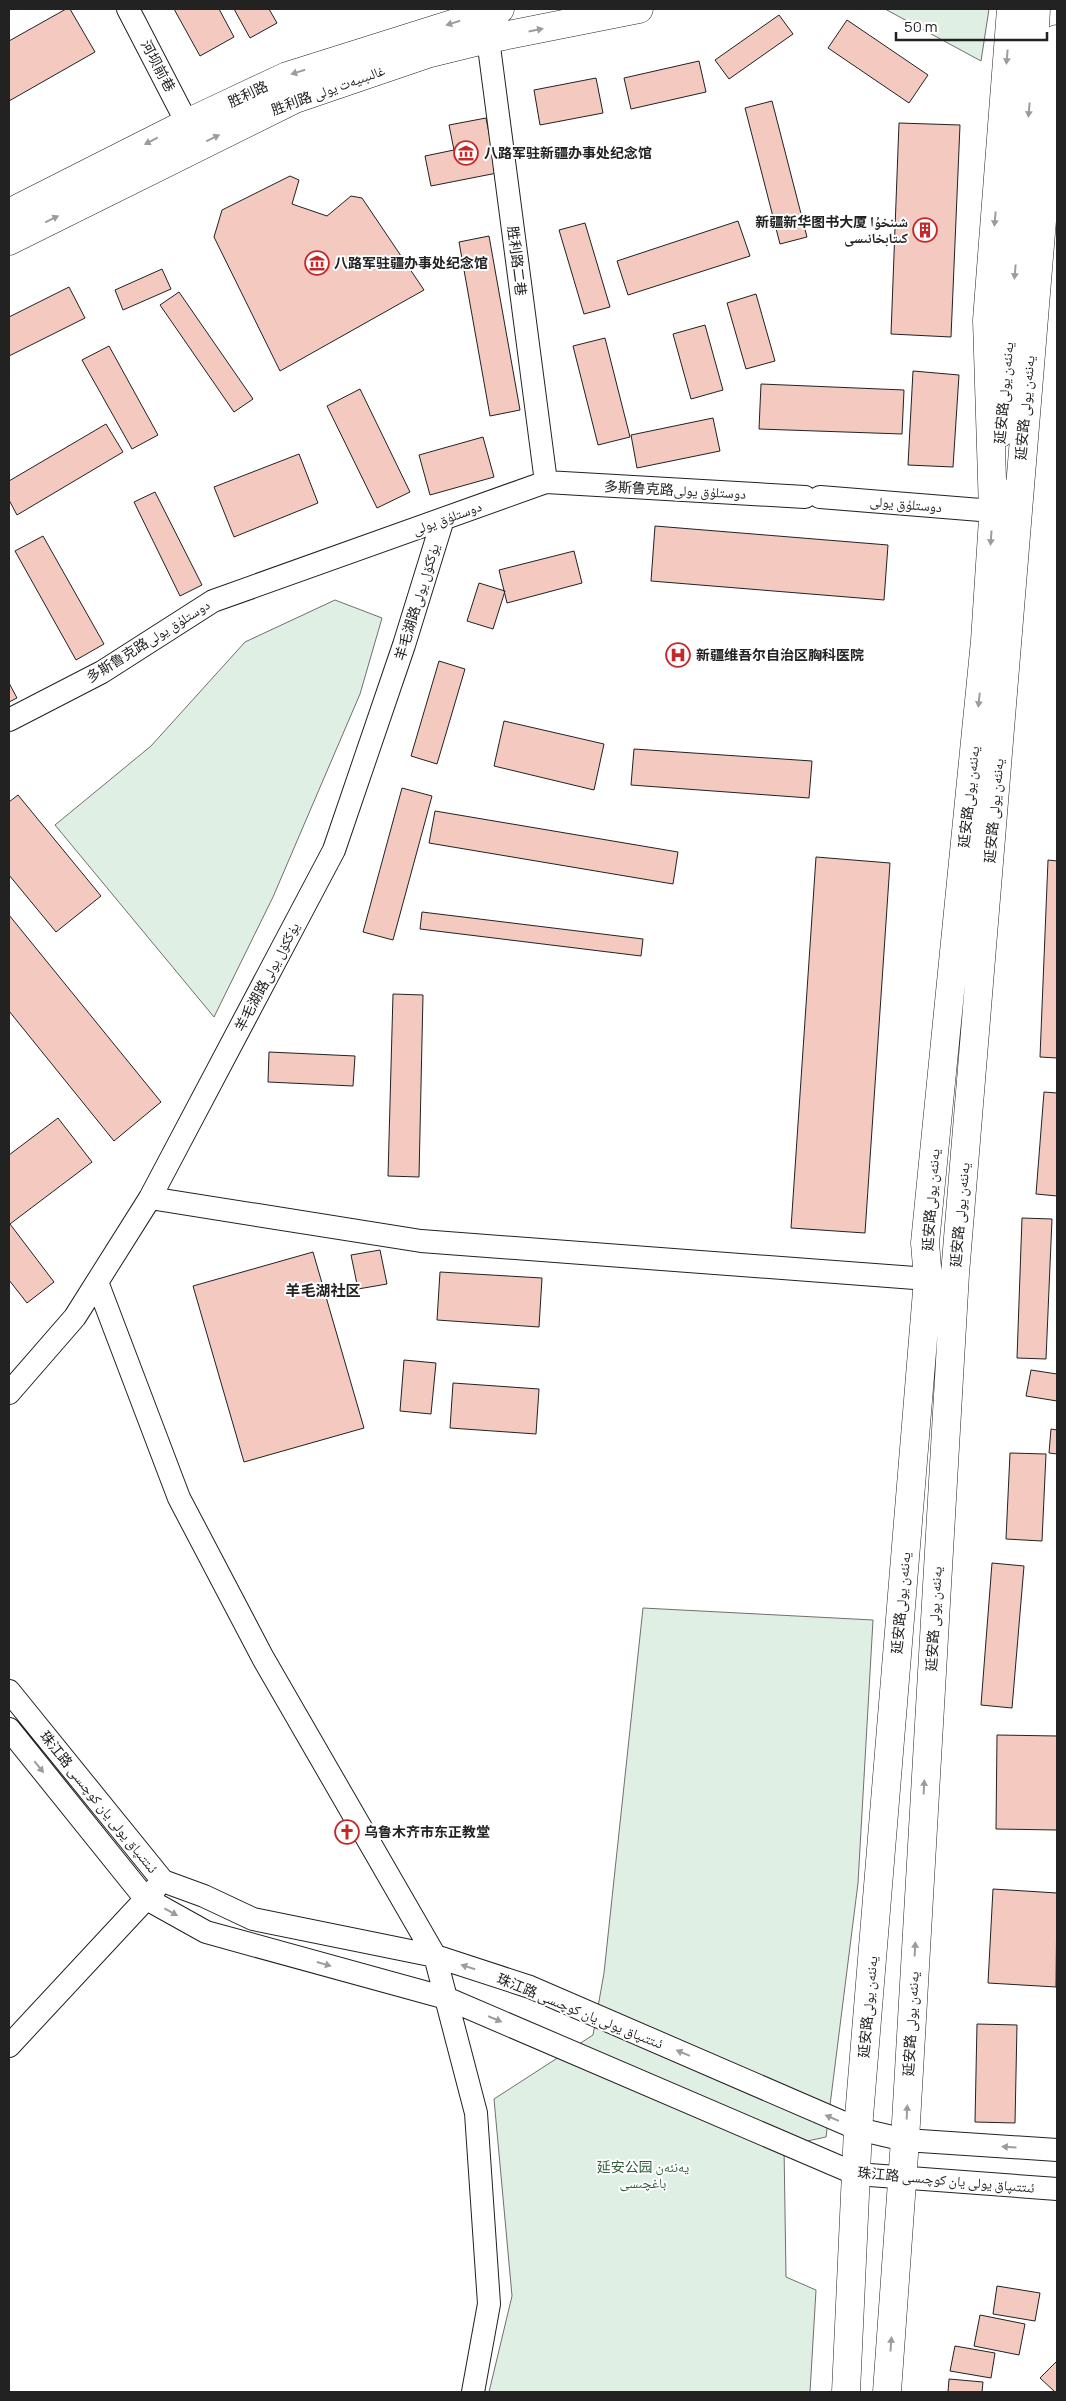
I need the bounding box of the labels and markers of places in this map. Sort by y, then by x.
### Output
museum icon: 八路军驻新疆办事处纪念馆 [453,140,479,166]
place label: 八路军驻新疆办事处纪念馆 [484,143,652,162]
place label: 新疆新华图书大厦 شىنخۇا كىتابخانىسى [755,212,908,247]
building icon: 新疆新华图书大厦 شىنخۇا كىتابخانىسى [912,217,938,243]
museum icon: 八路军驻疆办事处纪念馆 [304,250,330,276]
place label: 八路军驻疆办事处纪念馆 [334,253,488,272]
hospital icon: 新疆维吾尔自治区胸科医院 [665,642,691,668]
place label: 新疆维吾尔自治区胸科医院 [696,645,864,664]
church icon: 乌鲁木齐市东正教堂 [334,1819,360,1845]
place label: 乌鲁木齐市东正教堂 [364,1822,490,1841]

